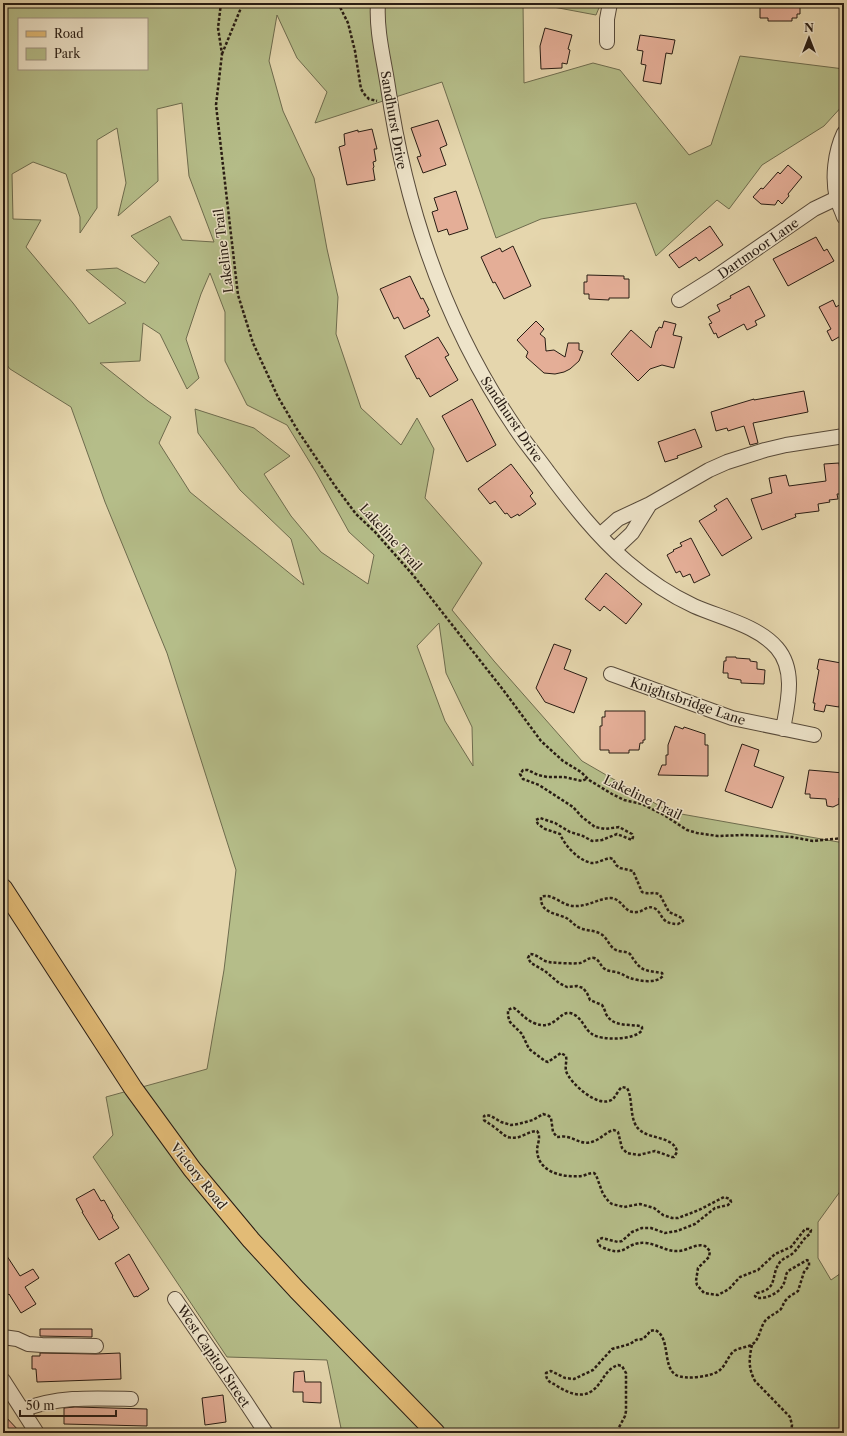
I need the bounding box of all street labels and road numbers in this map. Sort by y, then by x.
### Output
street label: Sandhurst Drive [377,70,411,170]
street label: Lakeline Trail [210,208,236,294]
street label: Dartmoor Lane [715,214,801,282]
street label: Sandhurst Drive [477,373,547,465]
street label: Lakeline Trail [357,500,425,574]
street label: Knightsbridge Lane [628,674,748,728]
street label: Lakeline Trail [601,771,685,823]
street label: Victory Road [167,1139,231,1212]
street label: West Capitol Street [173,1301,254,1410]

